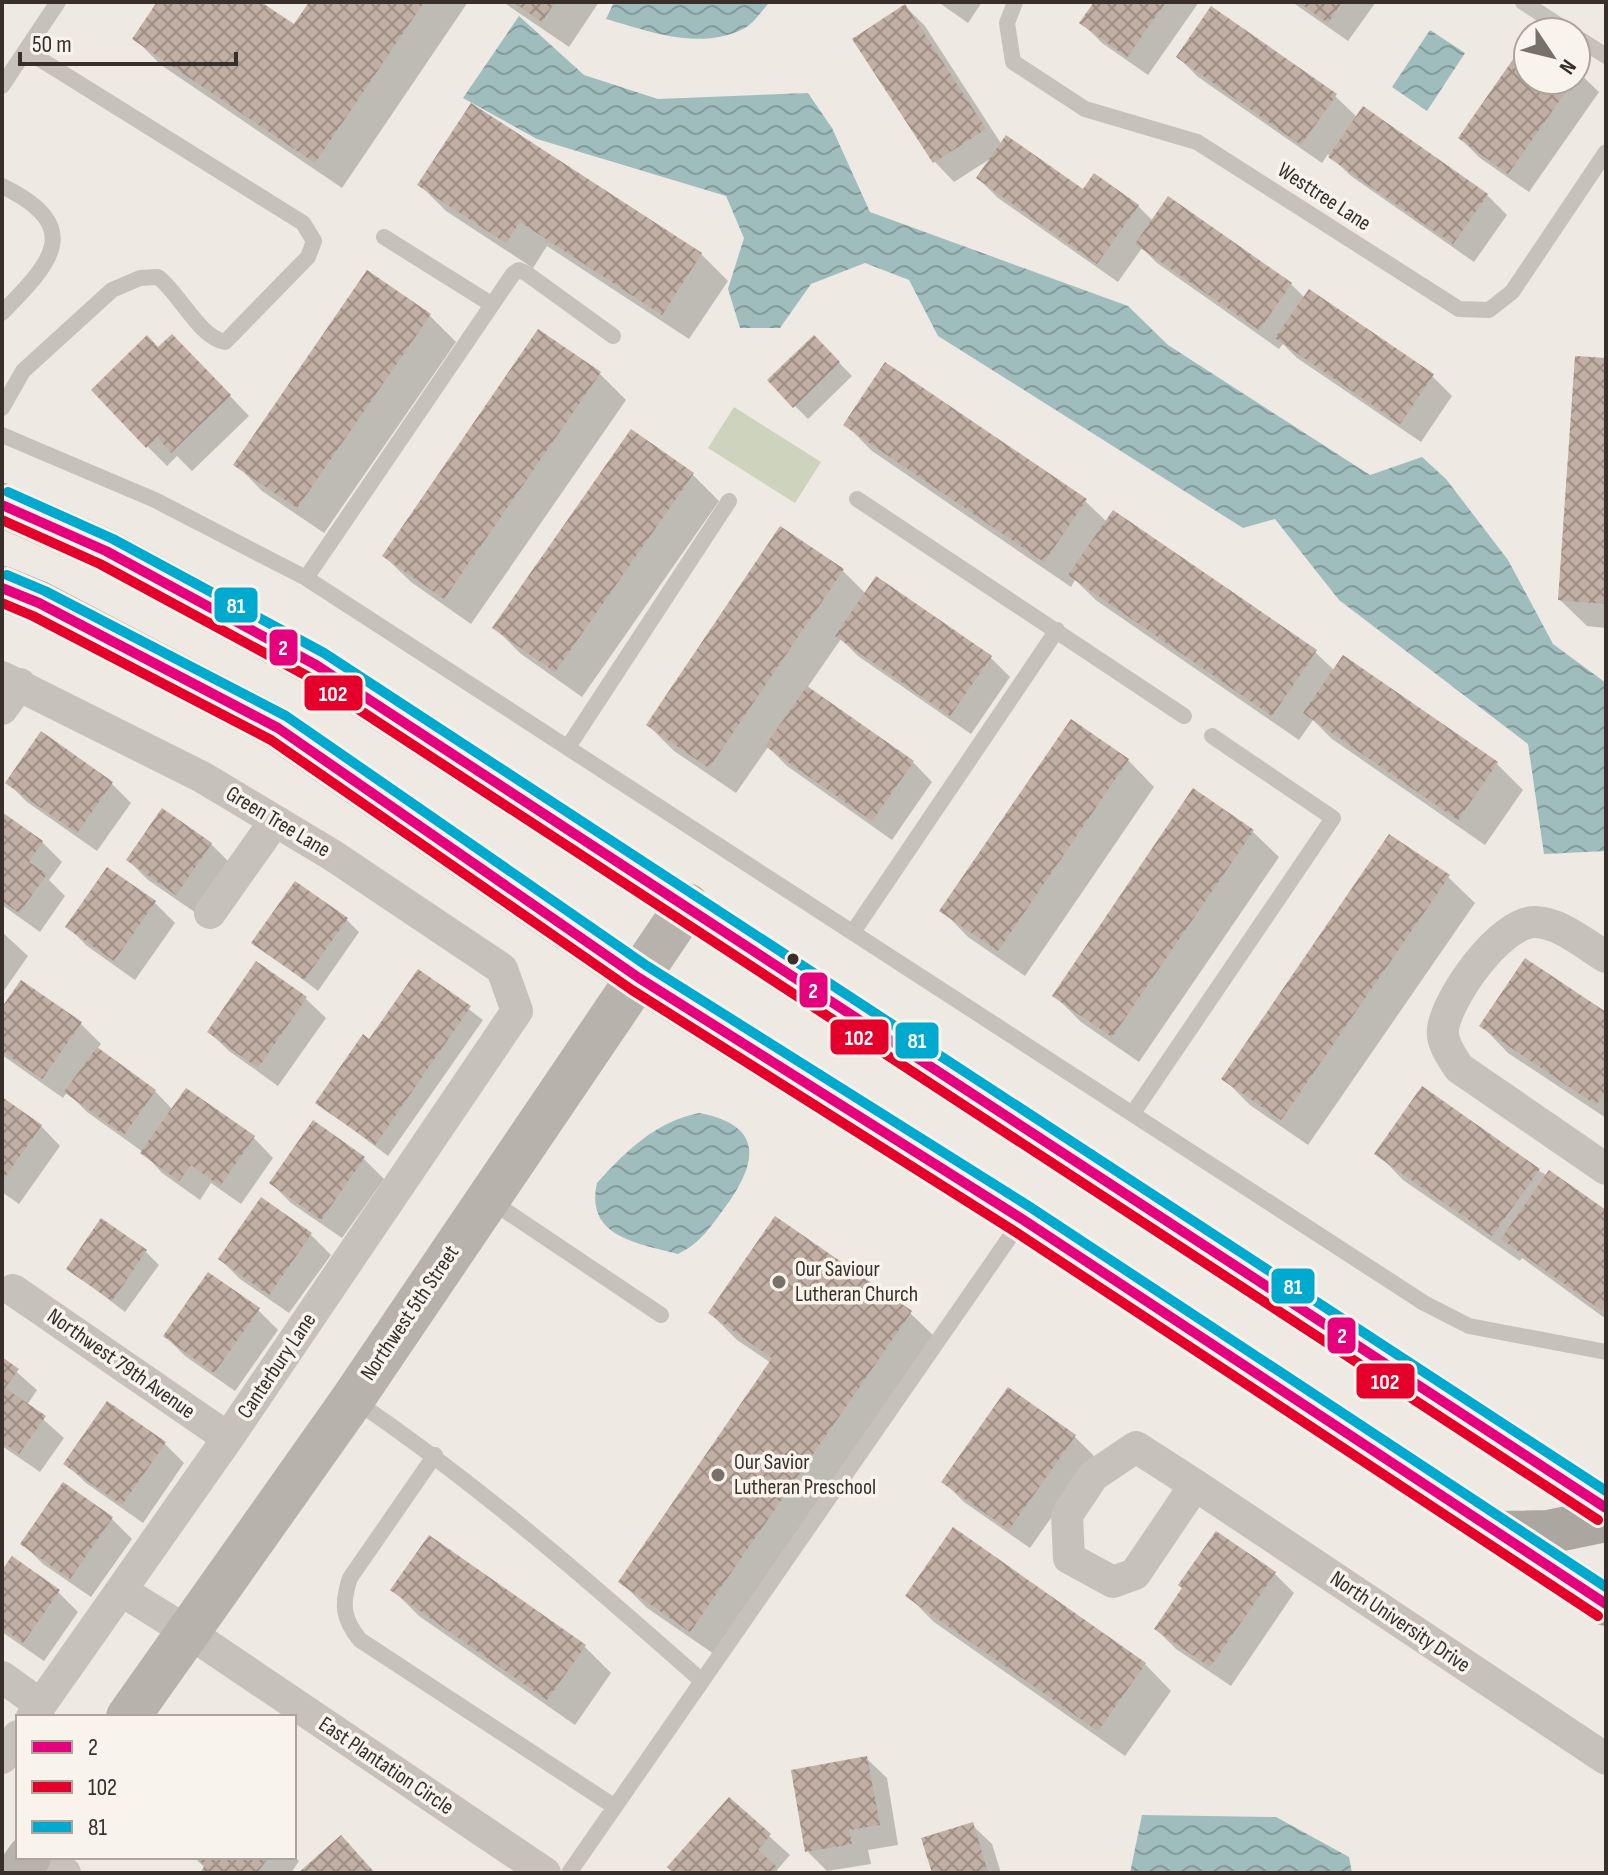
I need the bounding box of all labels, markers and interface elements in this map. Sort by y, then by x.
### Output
scale bar [20,16,236,66]
north arrow [1512,16,1592,96]
text: 50 m [32,30,72,59]
text: N [1553,54,1582,79]
street label: Westtree Lane [1272,157,1376,237]
line badge: 81 [213,586,259,624]
text: 81 [226,593,246,620]
line badge: 2 [268,628,299,667]
text: 2 [278,635,288,662]
line badge: 102 [303,674,364,712]
text: 102 [319,681,347,708]
street label: Green Tree Lane [221,780,335,864]
unlabelled marker [785,951,801,967]
line badge: 2 [798,971,829,1009]
text: 2 [808,978,818,1005]
line badge: 102 [829,1018,890,1056]
line badge: 81 [894,1021,940,1060]
text: 102 [845,1025,873,1052]
text: 81 [907,1028,927,1055]
street label: Northwest 5th Street [355,1240,465,1386]
place label: Our Saviour Lutheran Church [795,1256,918,1308]
line badge: 81 [1270,1267,1316,1305]
marker: Our Saviour Lutheran Church [770,1273,788,1291]
text: 81 [1283,1274,1303,1301]
street label: Northwest 79th Avenue [42,1303,200,1425]
street label: Canterbury Lane [232,1308,322,1424]
line badge: 2 [1326,1316,1357,1355]
text: 2 [1337,1323,1347,1350]
line badge: 102 [1355,1362,1416,1400]
text: 102 [1371,1369,1399,1396]
place label: Our Savior Lutheran Preschool [734,1449,876,1501]
marker: Our Savior Lutheran Preschool [709,1466,727,1484]
street label: North University Drive [1325,1565,1475,1679]
street label: East Plantation Circle [313,1711,459,1821]
legend [16,1715,296,1859]
text: 2 [88,1733,98,1762]
text: 102 [88,1773,117,1802]
text: 81 [88,1813,108,1842]

